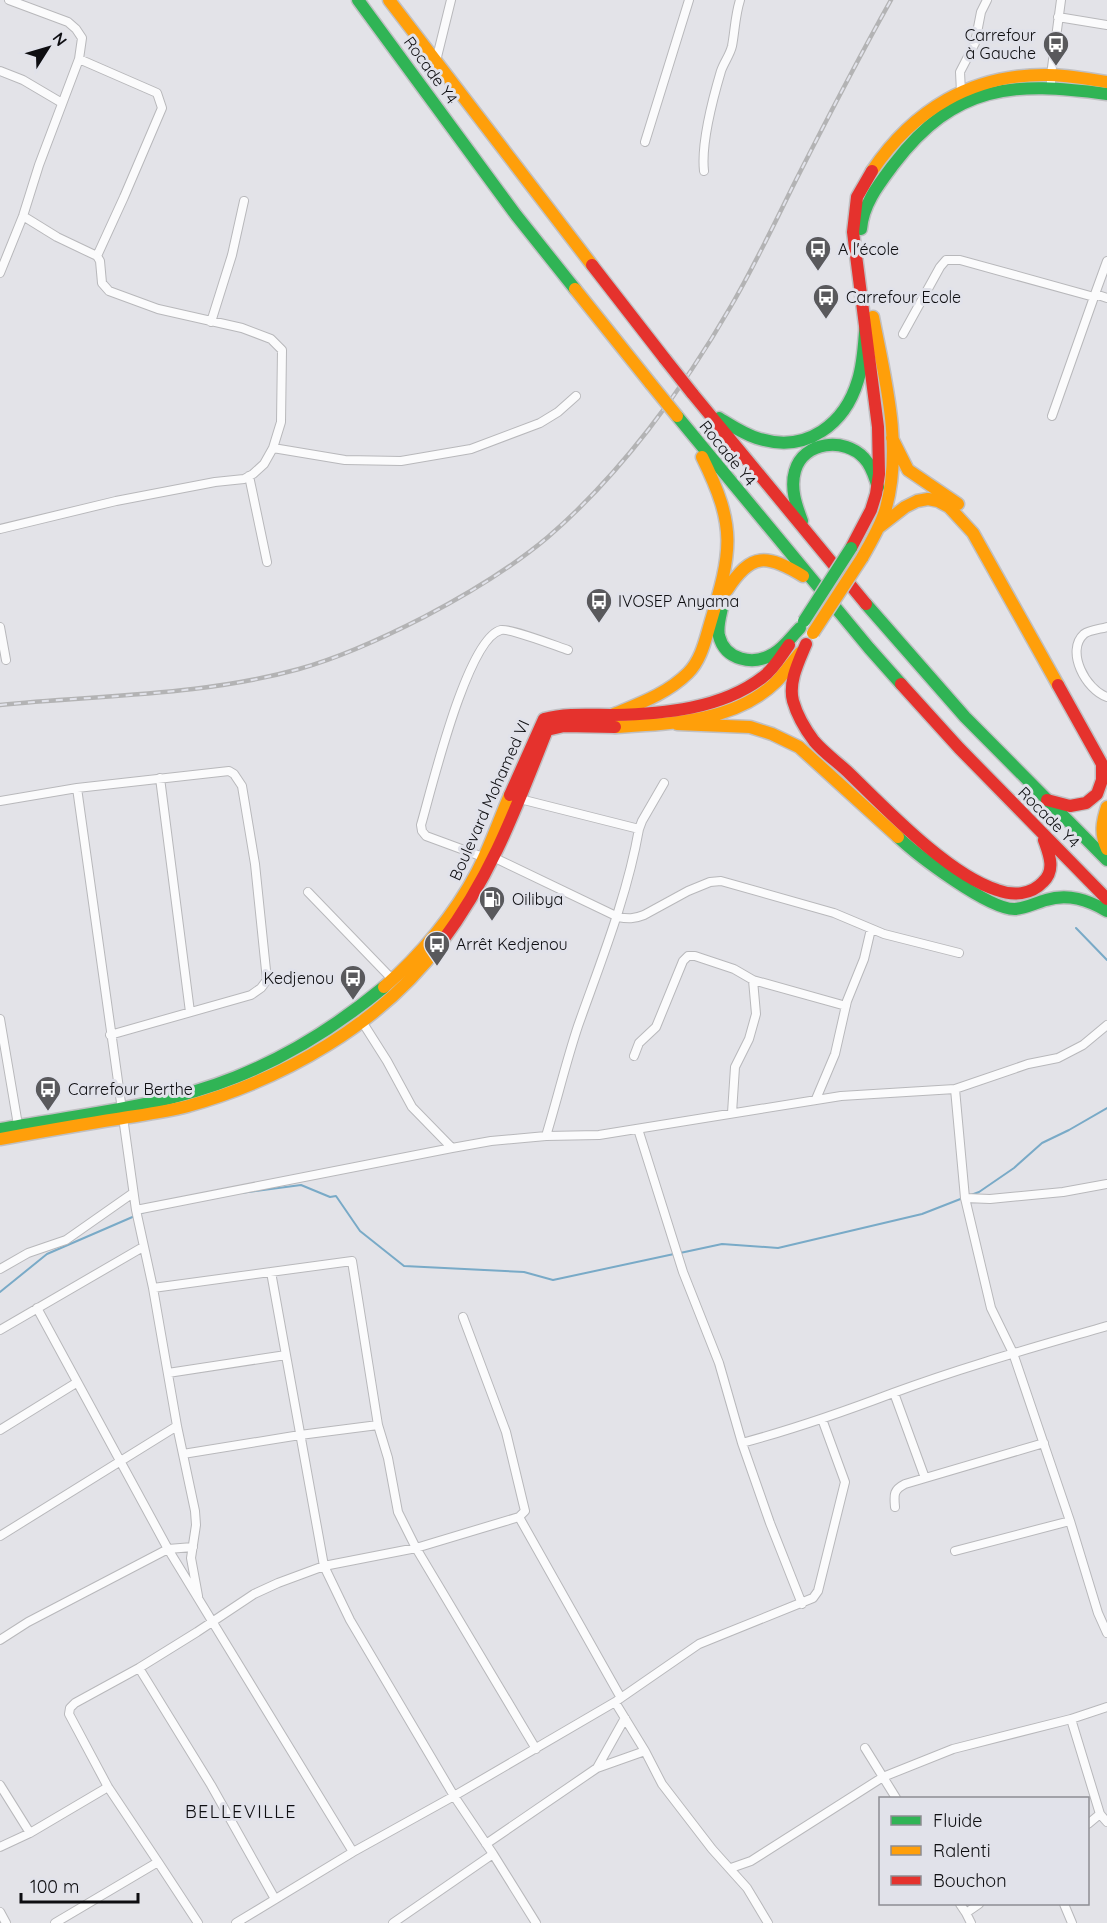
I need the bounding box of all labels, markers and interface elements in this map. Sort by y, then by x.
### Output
north arrow [18,18,78,78]
place label: Carrefour à Gauche [965,25,1036,63]
text: N [48,28,72,50]
bus stop icon: Carrefour à Gauche [1041,29,1071,67]
street label: Rocade Y4 [400,32,462,108]
bus stop icon: A l'école [803,234,833,272]
place label: A l'école [838,239,899,259]
bus stop icon: Carrefour Ecole [811,282,841,320]
place label: Carrefour Ecole [846,287,961,307]
street label: Rocade Y4 [695,416,761,490]
bus stop icon: IVOSEP Anyama [584,586,614,624]
place label: IVOSEP Anyama [618,591,739,611]
street label: Boulevard Mohamed VI [445,717,533,883]
street label: Rocade Y4 [1014,782,1084,852]
fuel station icon: Oilibya [477,884,507,922]
place label: Oilibya [512,889,563,909]
bus stop icon: Arrêt Kedjenou [422,929,452,967]
place label: Arrêt Kedjenou [456,934,568,954]
bus stop icon: Kedjenou [338,963,368,1001]
place label: Kedjenou [263,968,334,988]
bus stop icon: Carrefour Berthe [33,1074,63,1112]
place label: Carrefour Berthe [68,1079,193,1099]
legend [879,1797,1089,1905]
district label: BELLEVILLE [185,1800,297,1823]
text: Fluide [933,1809,982,1832]
text: Ralenti [933,1839,991,1862]
scale bar [21,1866,138,1904]
text: Bouchon [933,1869,1007,1892]
text: 100 m [30,1875,79,1898]

